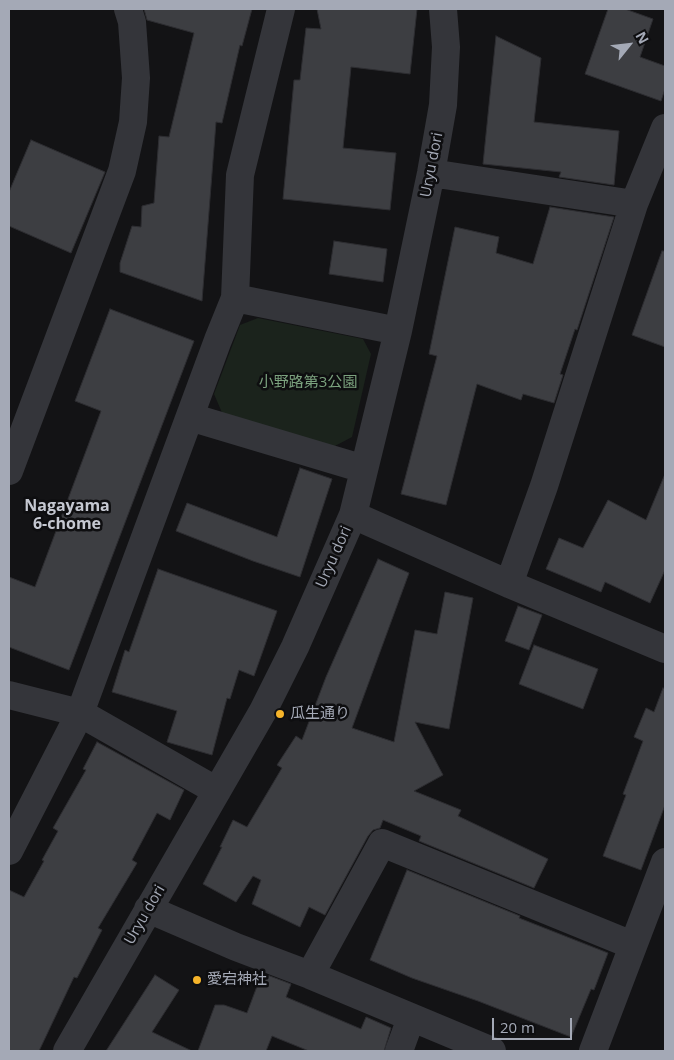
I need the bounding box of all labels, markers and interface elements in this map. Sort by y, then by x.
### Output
north arrow [604,20,654,70]
text: N [631,28,654,47]
street label: Uryu dori [417,131,447,199]
park label: 小野路第3公園 [259,374,357,392]
district label: Nagayama 6-chome [24,496,110,534]
street label: Uryu dori [312,523,356,591]
place label: 瓜生通り [290,705,350,723]
marker: 瓜生通り [274,708,286,720]
street label: Uryu dori [121,882,169,948]
place label: 愛宕神社 [207,971,267,989]
marker: 愛宕神社 [191,974,203,986]
scale bar [494,1008,574,1040]
text: 20 m [500,1017,535,1037]

